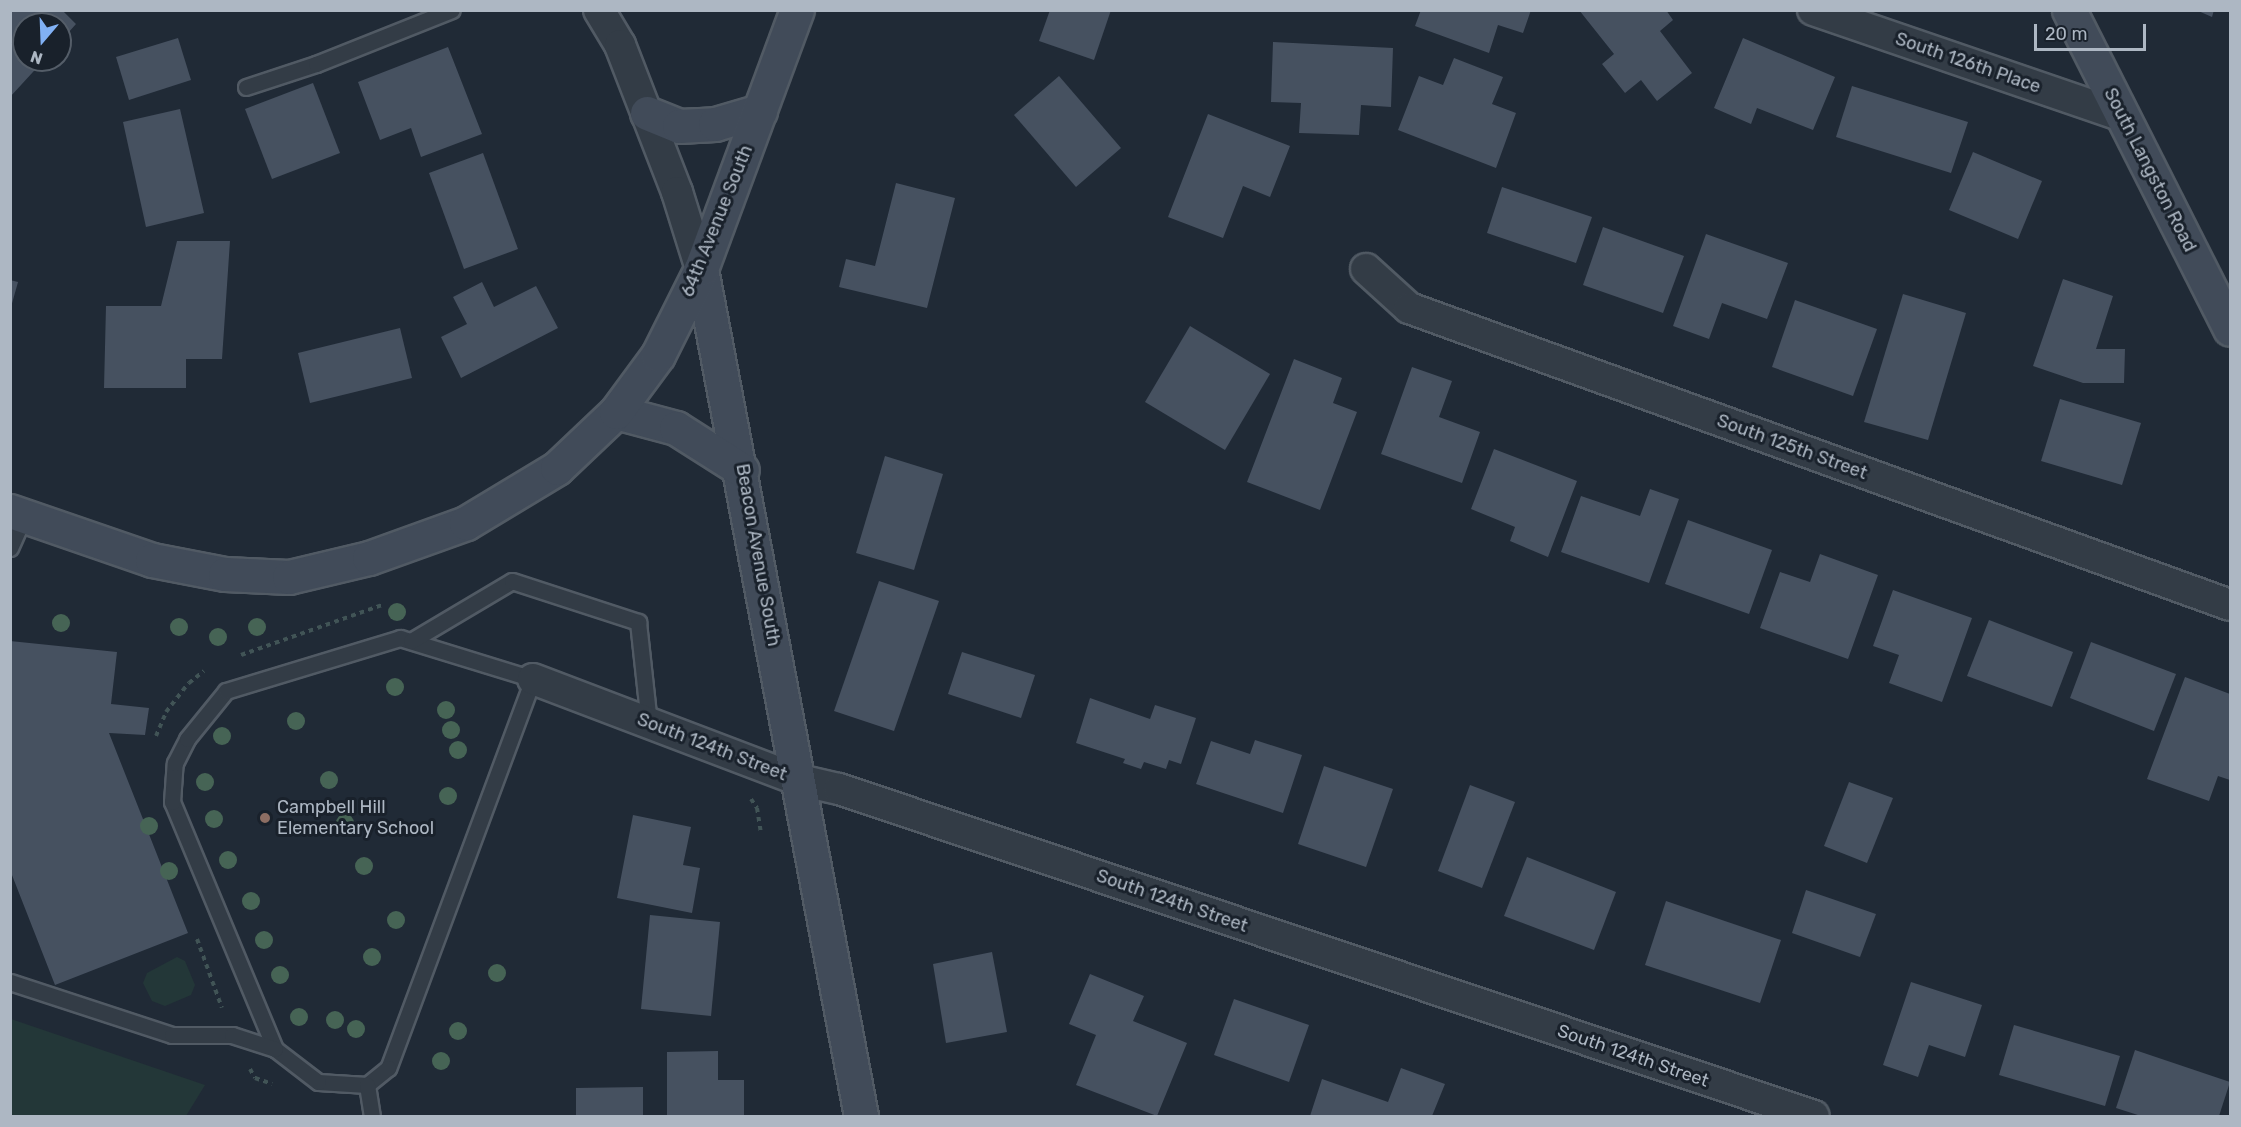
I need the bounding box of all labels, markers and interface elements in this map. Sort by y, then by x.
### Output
north arrow [12,12,72,72]
scale bar [2037,12,2150,50]
text: 20 m [2045,23,2087,45]
street label: South 126th Place [1893,28,2043,98]
text: N [28,47,45,68]
street label: South Langston Road [2099,84,2201,256]
street label: 64th Avenue South [677,142,757,300]
street label: South 125th Street [1714,410,1870,484]
street label: Beacon Avenue South [731,462,785,648]
street label: South 124th Street [634,709,790,785]
place label: Campbell Hill Elementary School [277,797,435,840]
marker: Campbell Hill Elementary School [258,811,272,825]
street label: South 124th Street [1094,865,1250,937]
street label: South 124th Street [1555,1020,1711,1092]

